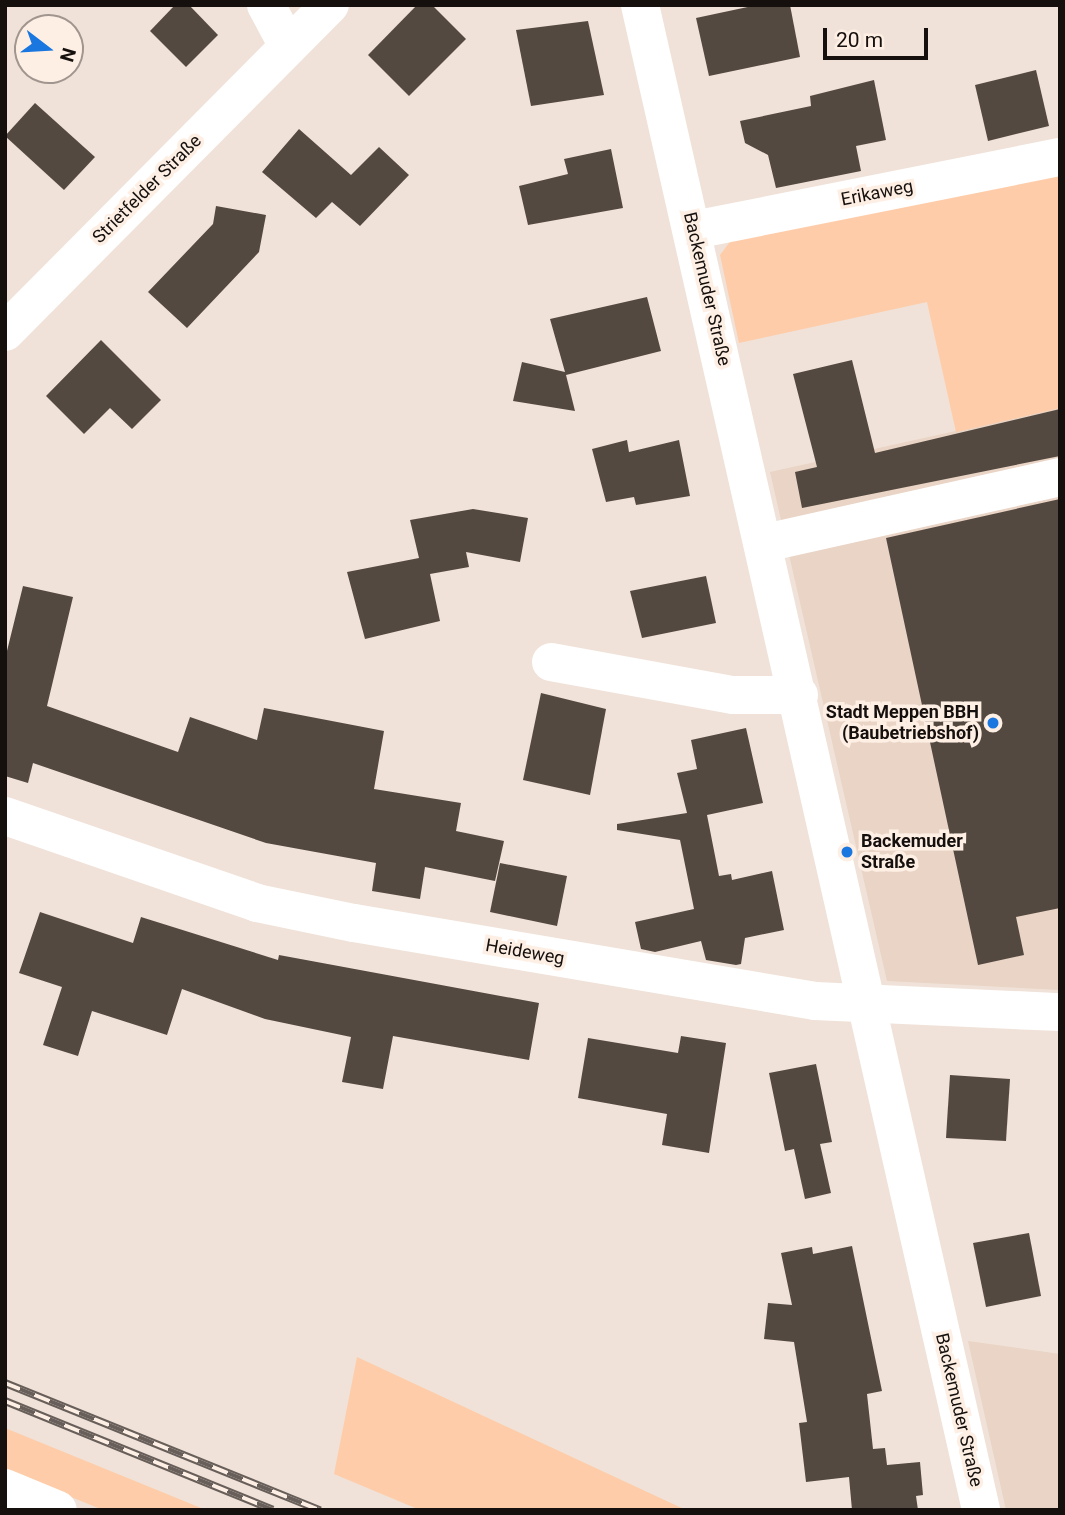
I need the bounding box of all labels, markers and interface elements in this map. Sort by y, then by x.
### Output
north arrow [14,14,84,84]
scale bar [827,14,932,58]
text: 20 m [836,28,883,52]
text: N [55,45,81,64]
street label: Strietfelder Straße [88,130,206,248]
street label: Erikaweg [839,175,915,211]
street label: Backemuder Straße [679,210,735,368]
place label: Stadt Meppen BBH (Baubetriebshof) [826,702,979,744]
marker: Stadt Meppen BBH (Baubetriebshof) [985,715,1001,731]
place label: Backemuder Straße [861,831,963,874]
marker: Backemuder Straße [839,844,855,860]
street label: Heideweg [484,934,566,970]
street label: Backemuder Straße [931,1331,987,1489]

